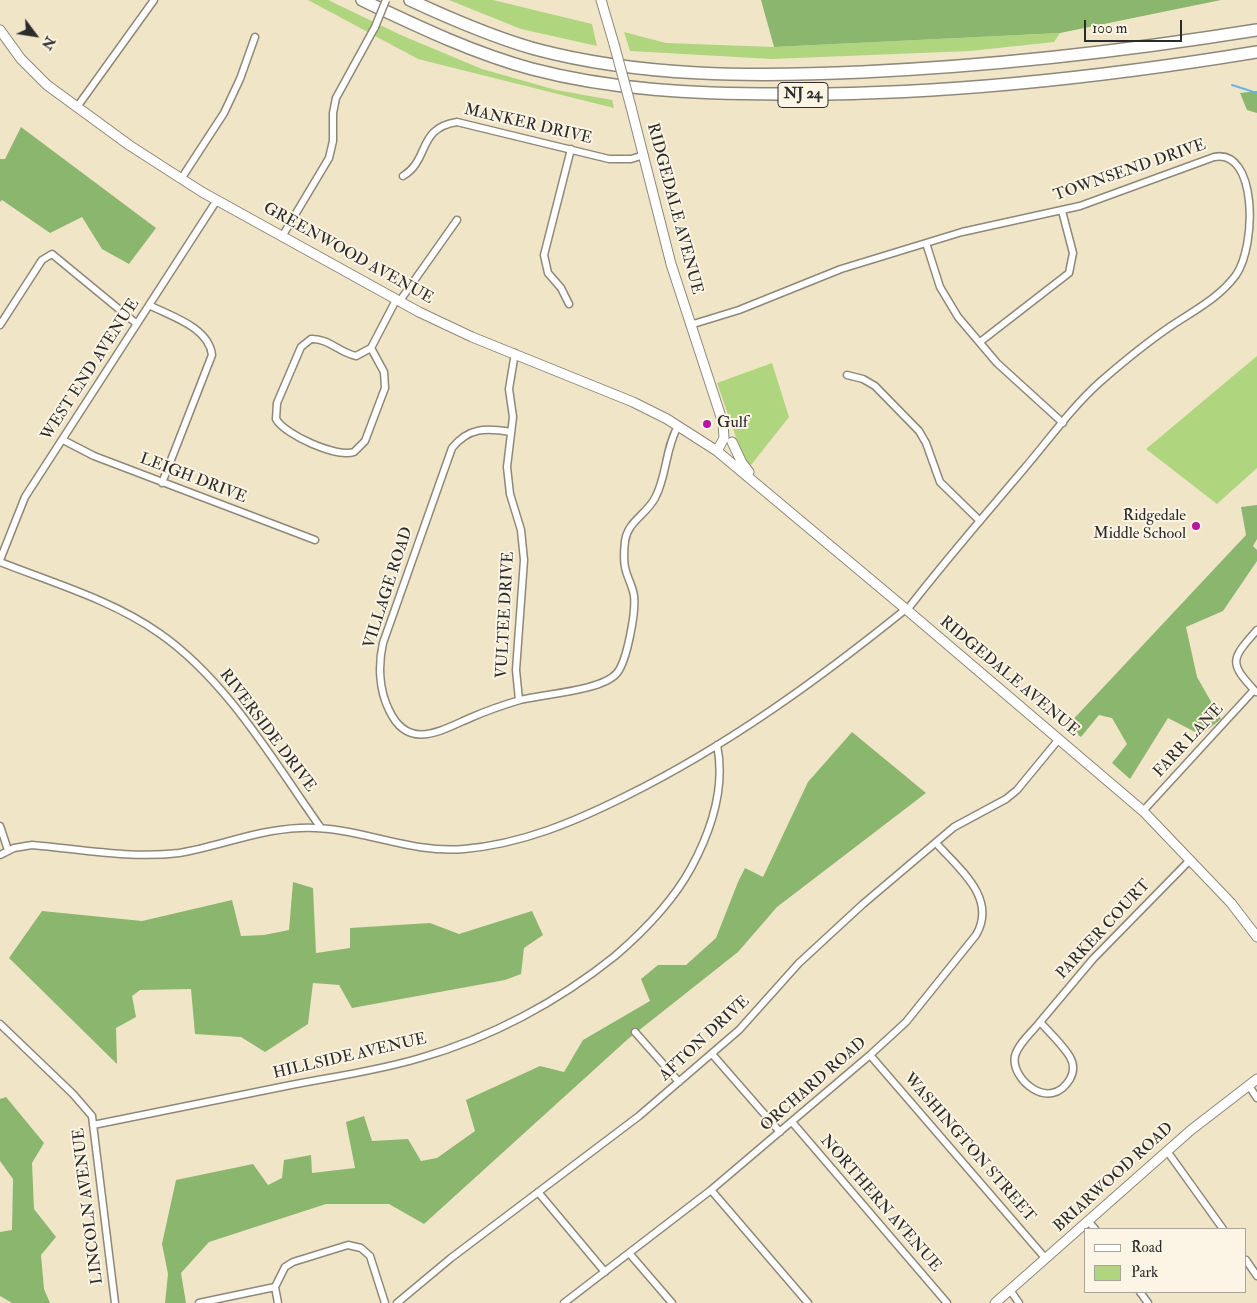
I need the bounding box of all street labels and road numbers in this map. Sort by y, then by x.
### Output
road number: NJ 24 [778,82,828,108]
street label: MANKER DRIVE [462,101,594,149]
street label: RIDGEDALE AVENUE [642,121,706,297]
street label: TOWNSEND DRIVE [1051,136,1209,206]
street label: GREENWOOD AVENUE [259,199,437,309]
street label: WEST END AVENUE [38,295,144,445]
street label: LEIGH DRIVE [137,450,249,508]
street label: VILLAGE ROAD [360,525,418,651]
street label: VULTEE DRIVE [493,551,519,679]
street label: RIDGEDALE AVENUE [935,613,1083,741]
street label: RIVERSIDE DRIVE [215,666,319,796]
street label: FARR LANE [1150,700,1228,782]
street label: PARKER COURT [1053,876,1155,984]
street label: AFTON DRIVE [656,992,754,1086]
street label: HILLSIDE AVENUE [271,1030,429,1084]
street label: ORCHARD ROAD [757,1034,871,1136]
street label: WASHINGTON STREET [899,1070,1039,1226]
street label: BRIARWOOD ROAD [1050,1119,1178,1237]
street label: LINCOLN AVENUE [70,1127,108,1285]
street label: NORTHERN AVENUE [815,1132,945,1276]

